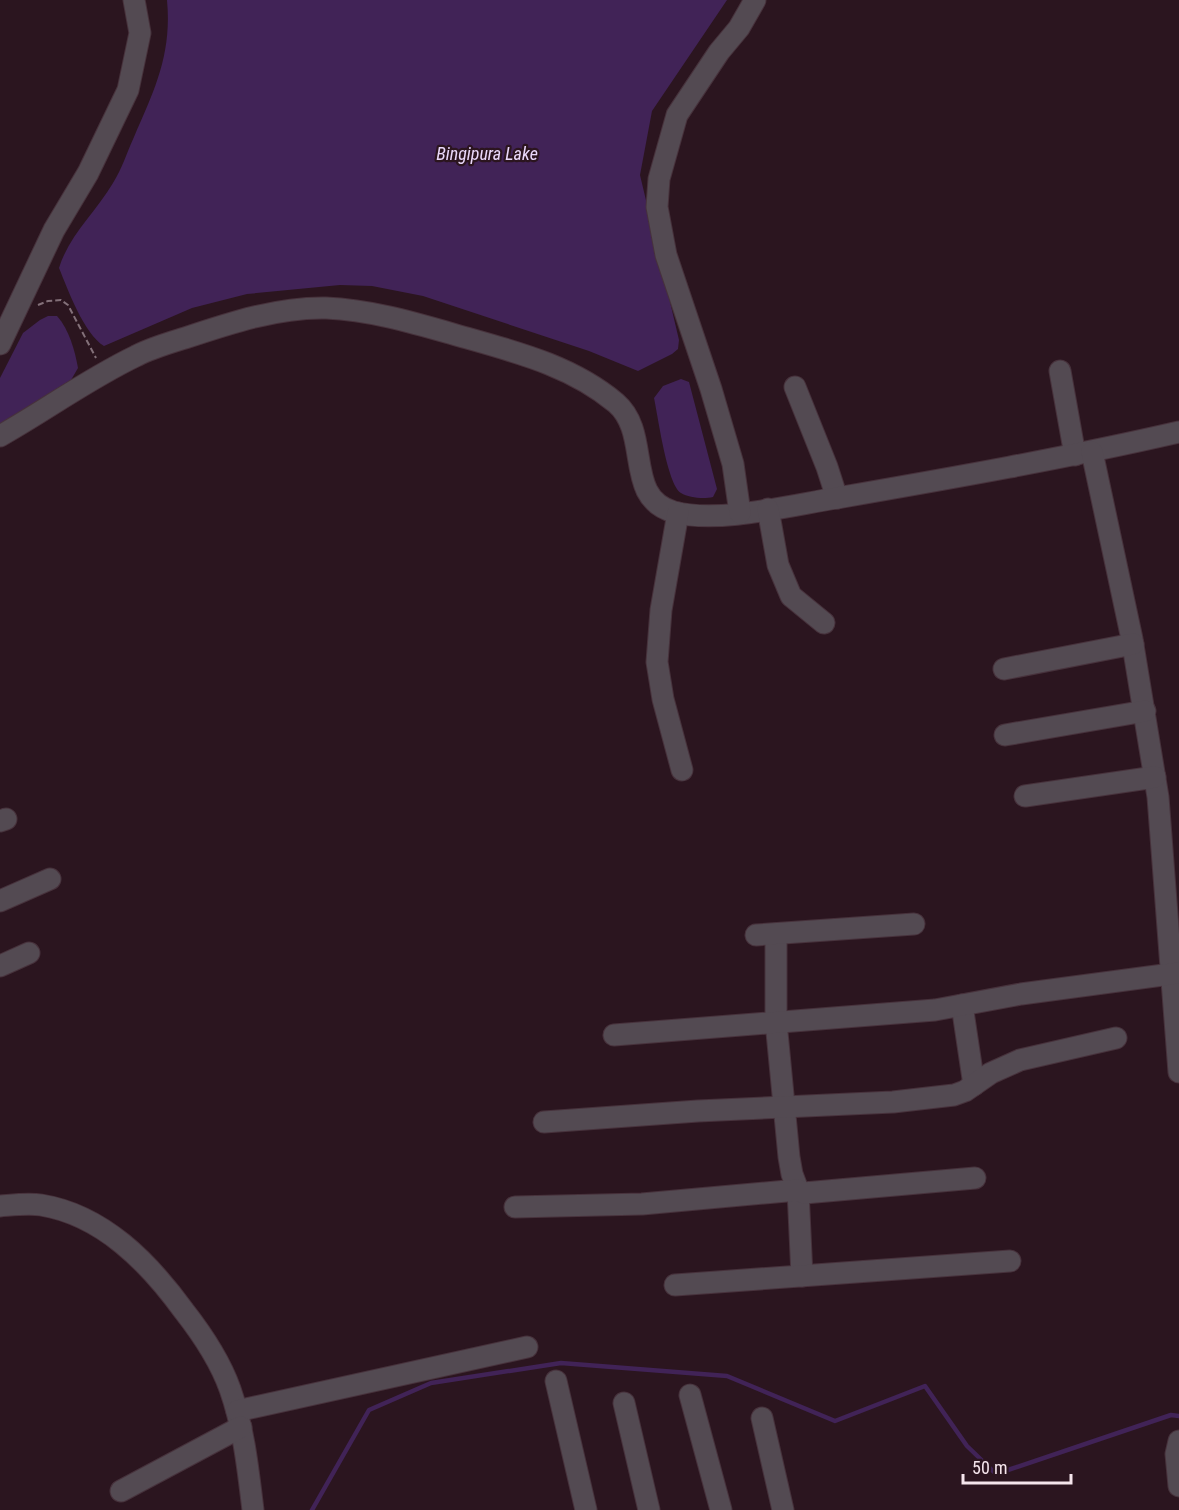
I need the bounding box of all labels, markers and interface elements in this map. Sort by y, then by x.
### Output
water label: Bingipura Lake [436,143,538,164]
scale bar [963,1447,1071,1485]
text: 50 m [972,1457,1007,1478]

